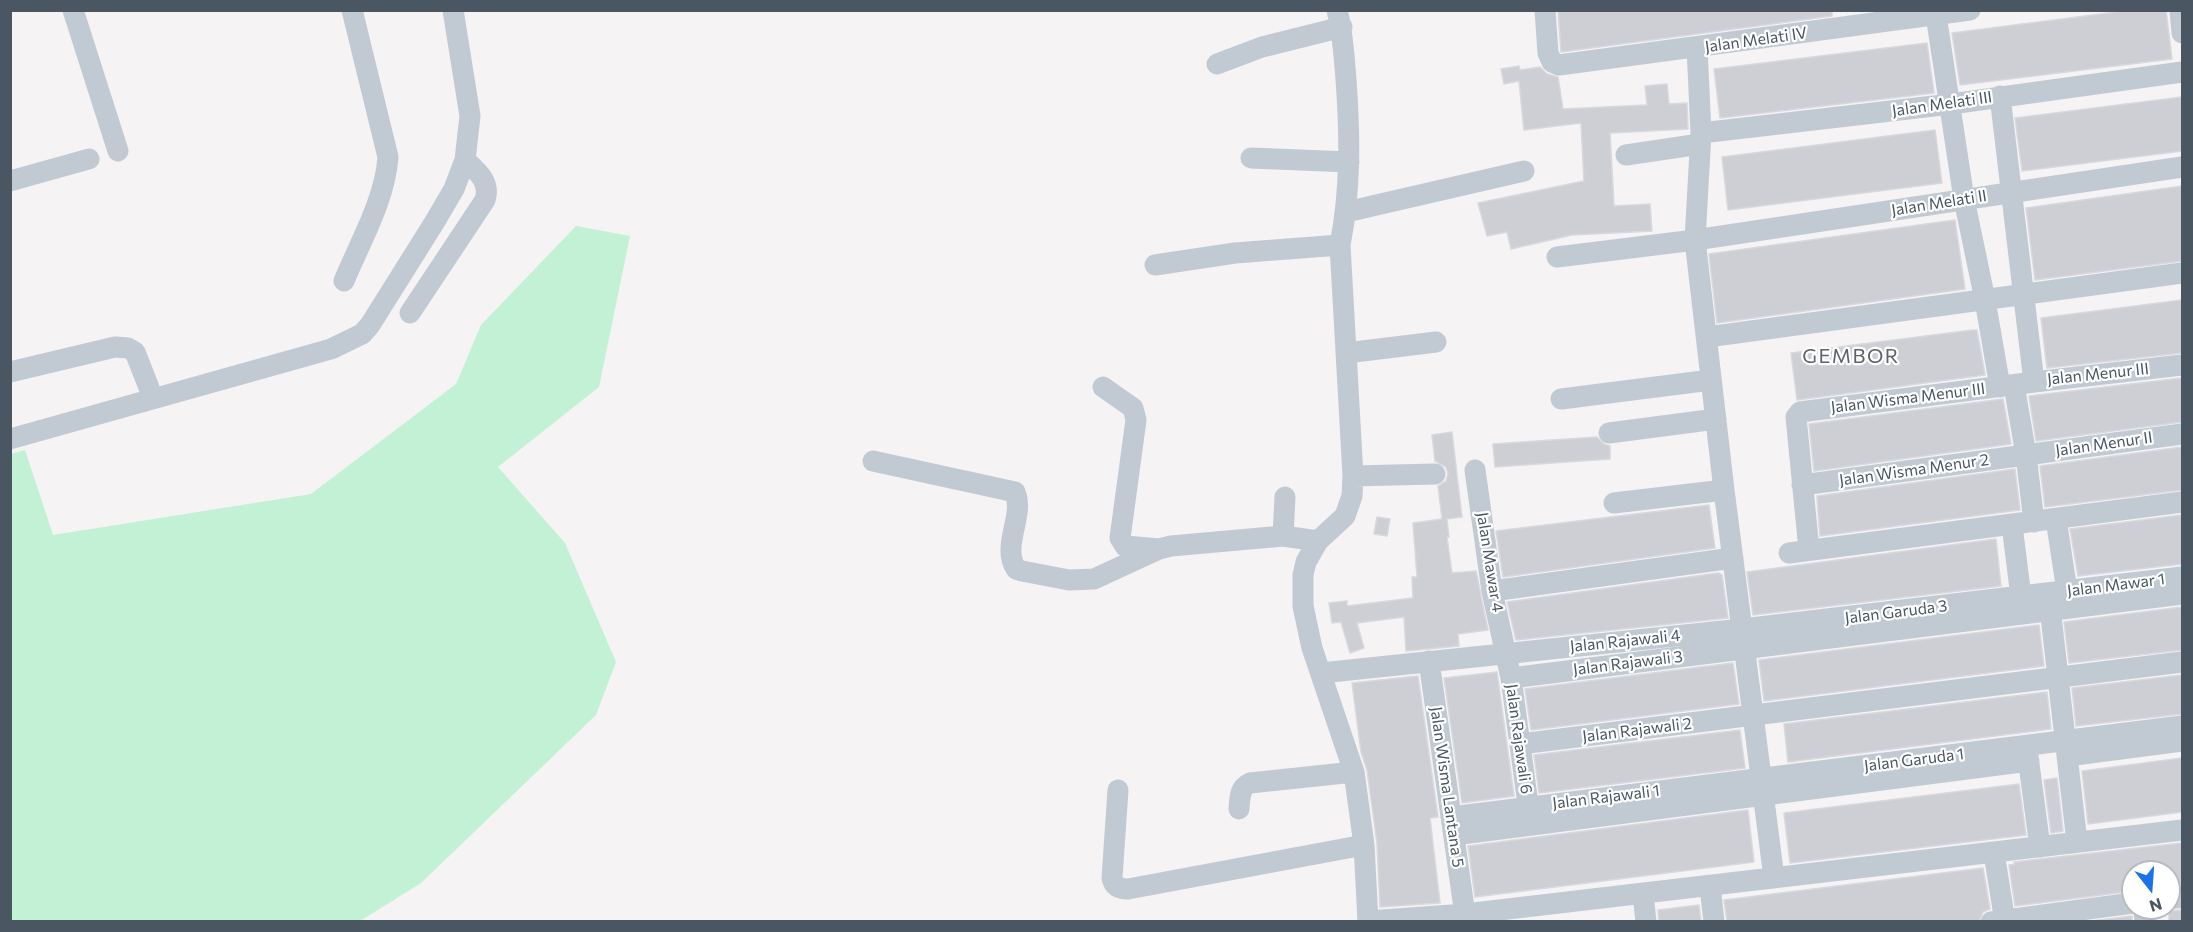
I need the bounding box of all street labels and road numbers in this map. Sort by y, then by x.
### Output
street label: Jalan Melati IV [1704,23,1808,57]
street label: Jalan Melati III [1891,87,1993,121]
street label: Jalan Melati II [1890,186,1988,220]
street label: Jalan Menur III [2046,359,2150,389]
street label: Jalan Wisma Menur III [1830,379,1986,417]
street label: Jalan Menur II [2054,428,2154,460]
street label: Jalan Wisma Menur 2 [1838,450,1990,490]
street label: Jalan Mawar 4 [1473,511,1507,613]
street label: Jalan Mawar 1 [2066,569,2166,601]
street label: Jalan Garuda 3 [1844,596,1948,628]
street label: Jalan Rajawali 4 [1569,626,1681,656]
street label: Jalan Rajawali 3 [1572,647,1684,679]
street label: Jalan Rajawali 6 [1502,683,1536,795]
street label: Jalan Wisma Lantana 5 [1426,705,1468,869]
street label: Jalan Rajawali 2 [1581,714,1693,746]
street label: Jalan Garuda 1 [1863,744,1965,776]
street label: Jalan Rajawali 1 [1551,781,1661,813]

